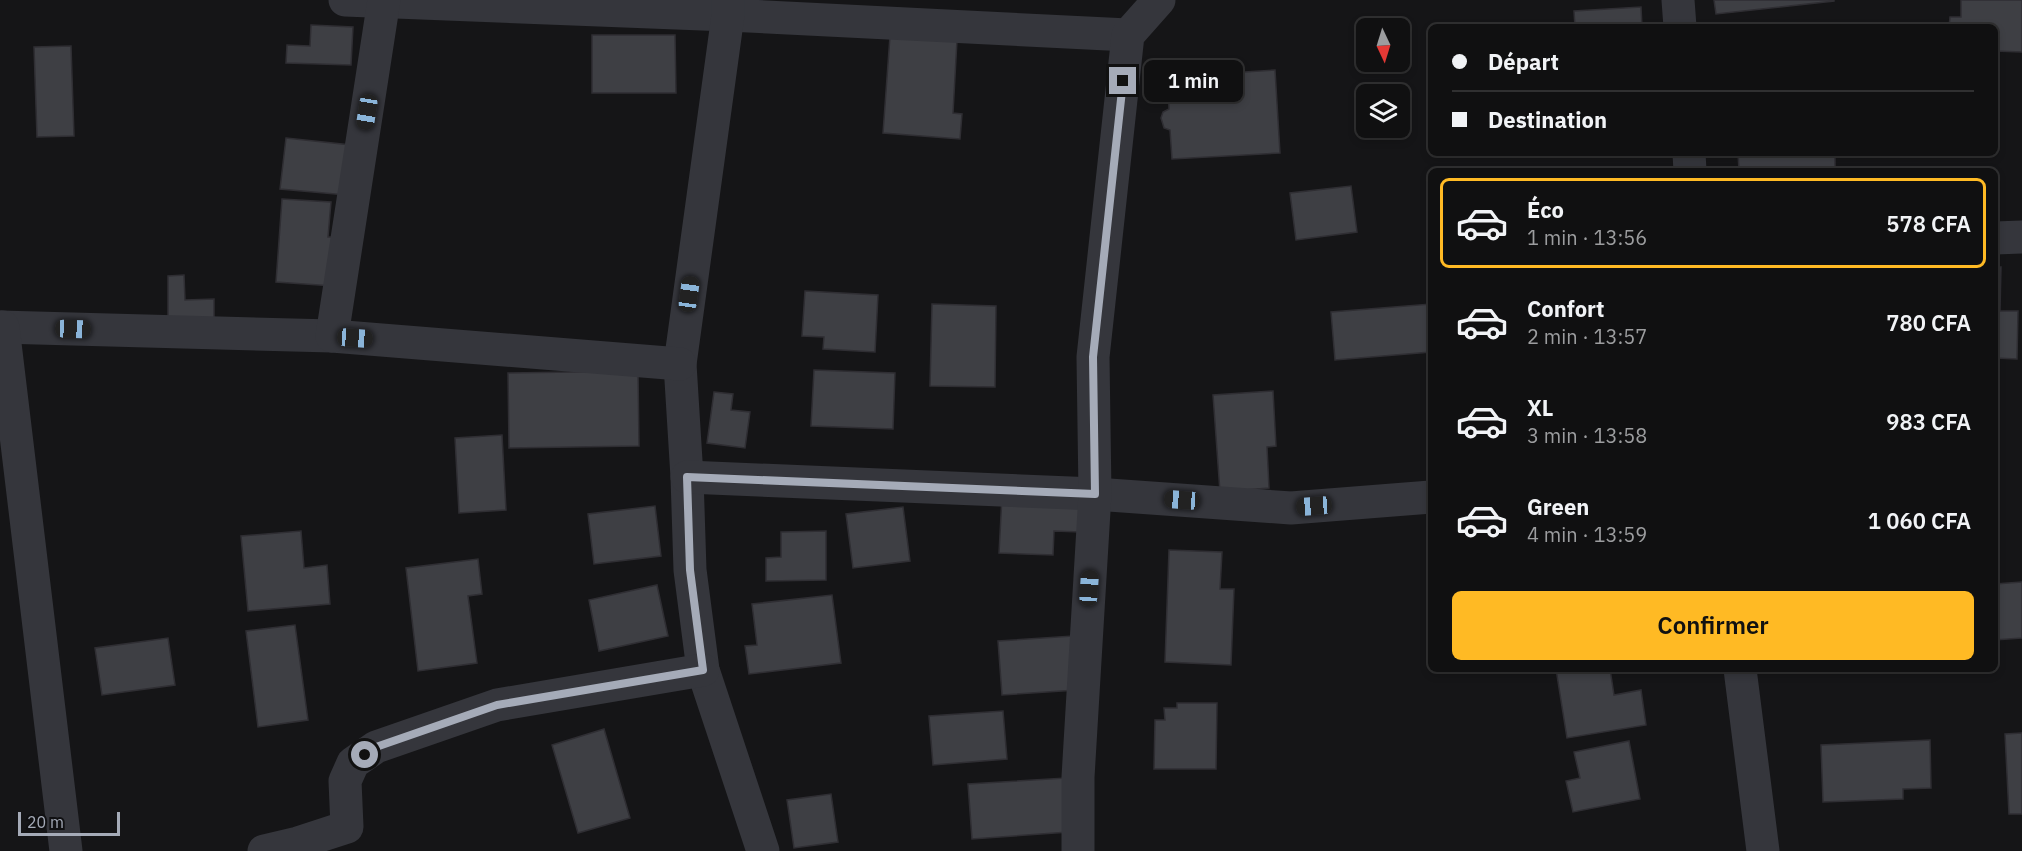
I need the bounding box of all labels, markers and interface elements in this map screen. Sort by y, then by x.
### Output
north arrow [1356,18,1410,72]
map controls [1356,18,1410,138]
text: Départ [1488,47,1559,76]
callout: 1 min [1144,60,1243,102]
route end [1109,67,1136,94]
text: 1 min [1168,67,1219,94]
button: layers [1356,84,1410,138]
car [355,93,379,131]
text: Destination [1488,105,1607,134]
text: Éco [1527,195,1564,224]
icon: car [1455,196,1509,250]
text: 578 CFA [1886,209,1971,238]
text: 1 min · 13:56 [1527,224,1647,251]
car [678,275,700,313]
text: Confort [1527,294,1605,323]
icon: car [1455,295,1509,349]
text: 780 CFA [1886,308,1971,337]
car [55,319,91,339]
text: 2 min · 13:57 [1527,323,1647,350]
car [336,328,374,348]
text: XL [1527,393,1553,422]
icon: car [1455,394,1509,448]
text: 983 CFA [1886,407,1971,436]
text: 3 min · 13:58 [1527,422,1647,449]
car [1163,490,1201,510]
text: Green [1527,492,1589,521]
icon: car [1455,493,1509,547]
car [1295,496,1333,516]
text: 1 060 CFA [1868,506,1971,535]
text: 4 min · 13:59 [1527,521,1647,548]
car [1079,569,1099,607]
button: Confirmer [1452,591,1974,660]
route start [351,741,378,768]
scale bar [18,809,120,836]
text: 20 m [27,812,64,832]

